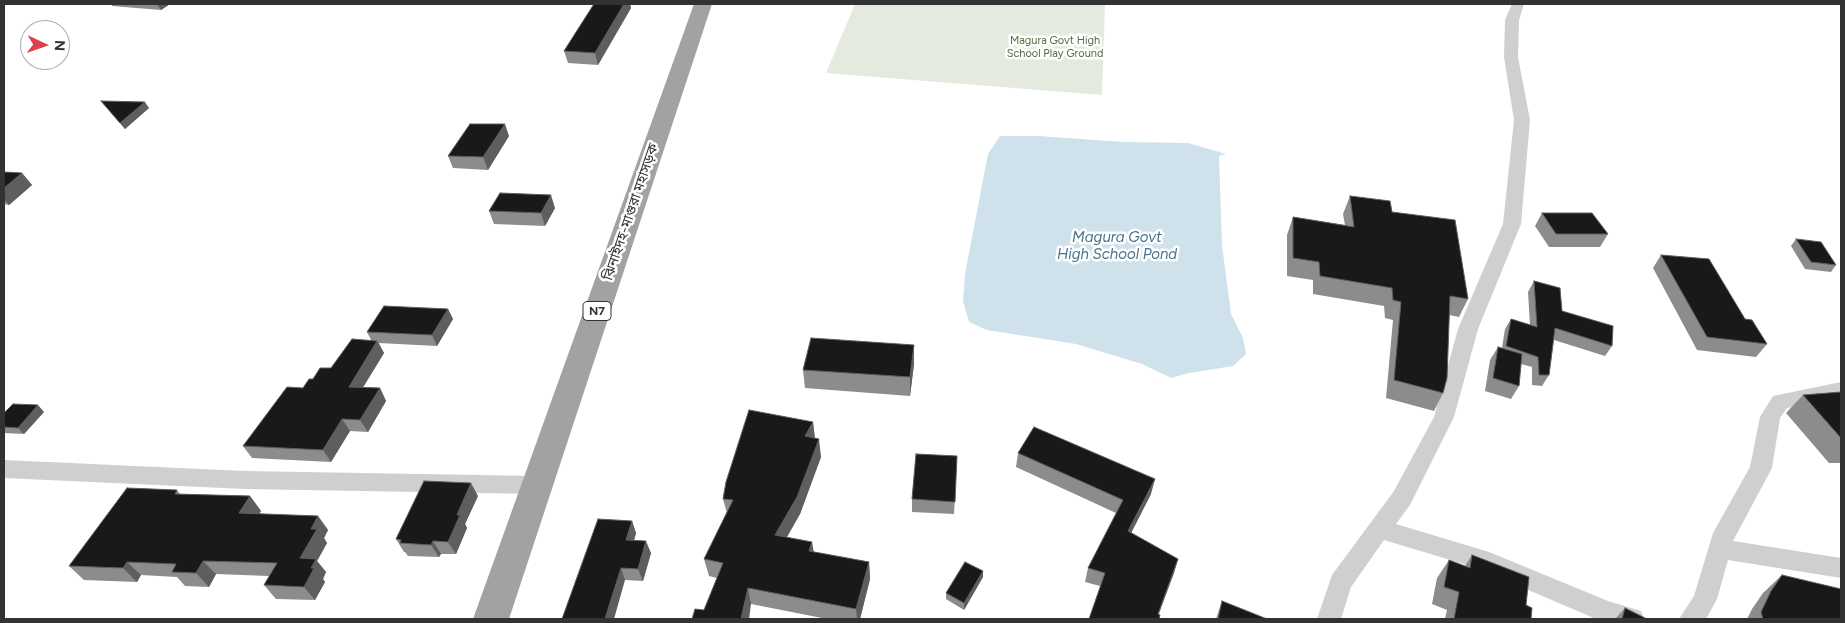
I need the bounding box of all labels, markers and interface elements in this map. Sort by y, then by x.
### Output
north arrow [20,20,70,70]
park label: Magura Govt High School Play Ground [1007,34,1103,60]
text: N [51,40,68,52]
street label: ঝিনাইদহ-মাগুরা মহাসড়ক [600,141,662,283]
water label: Magura Govt High School Pond [1057,229,1177,264]
road number: N7 [583,302,611,321]

